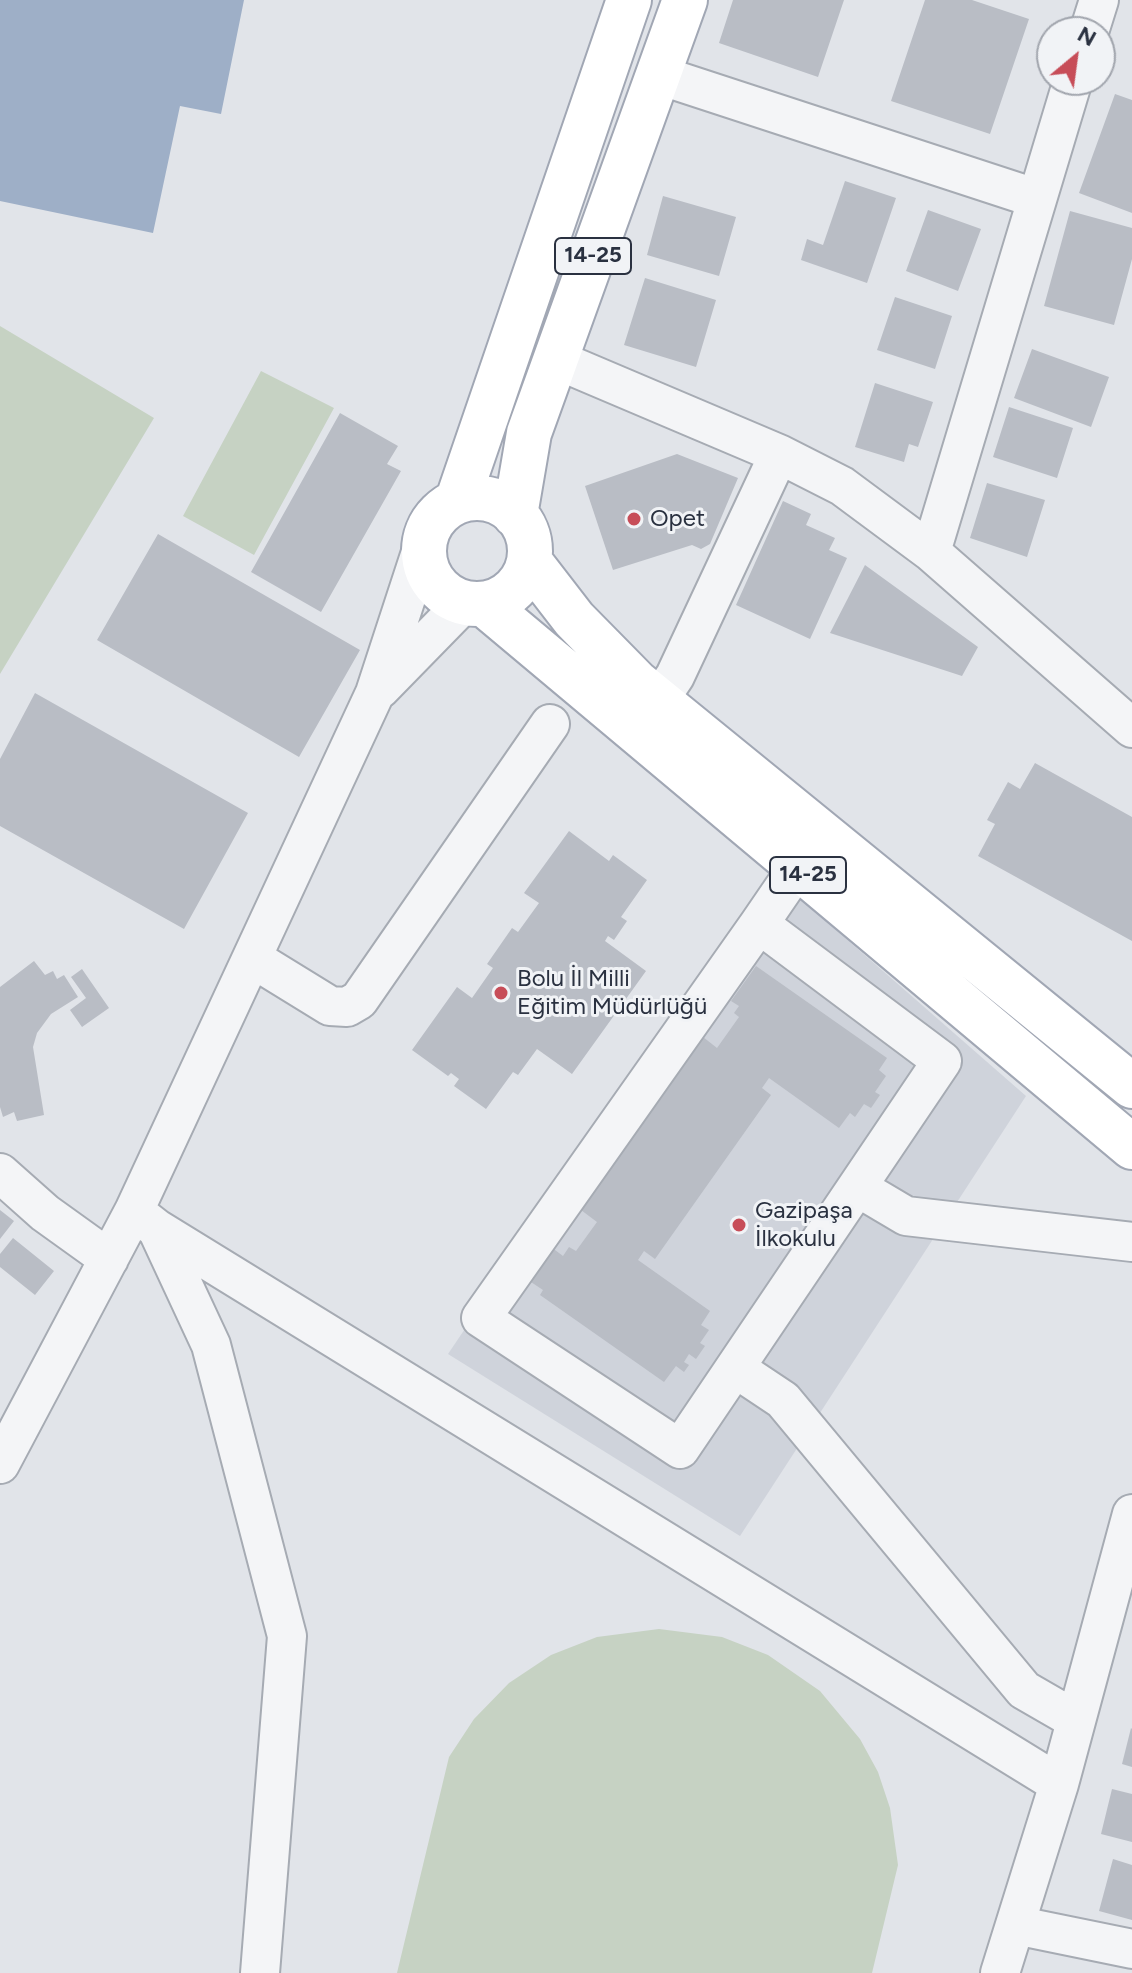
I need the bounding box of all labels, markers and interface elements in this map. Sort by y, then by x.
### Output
north arrow [1036,16,1116,96]
text: N [1073,20,1101,52]
road number: 14-25 [555,238,631,274]
place label: Opet [650,505,705,533]
marker: Opet [625,510,643,528]
road number: 14-25 [770,857,846,893]
place label: Bolu İl Milli Eğitim Müdürlüğü [517,965,707,1021]
marker: Bolu İl Milli Eğitim Müdürlüğü [492,984,510,1002]
place label: Gazipaşa İlkokulu [755,1197,853,1253]
marker: Gazipaşa İlkokulu [730,1216,748,1234]

